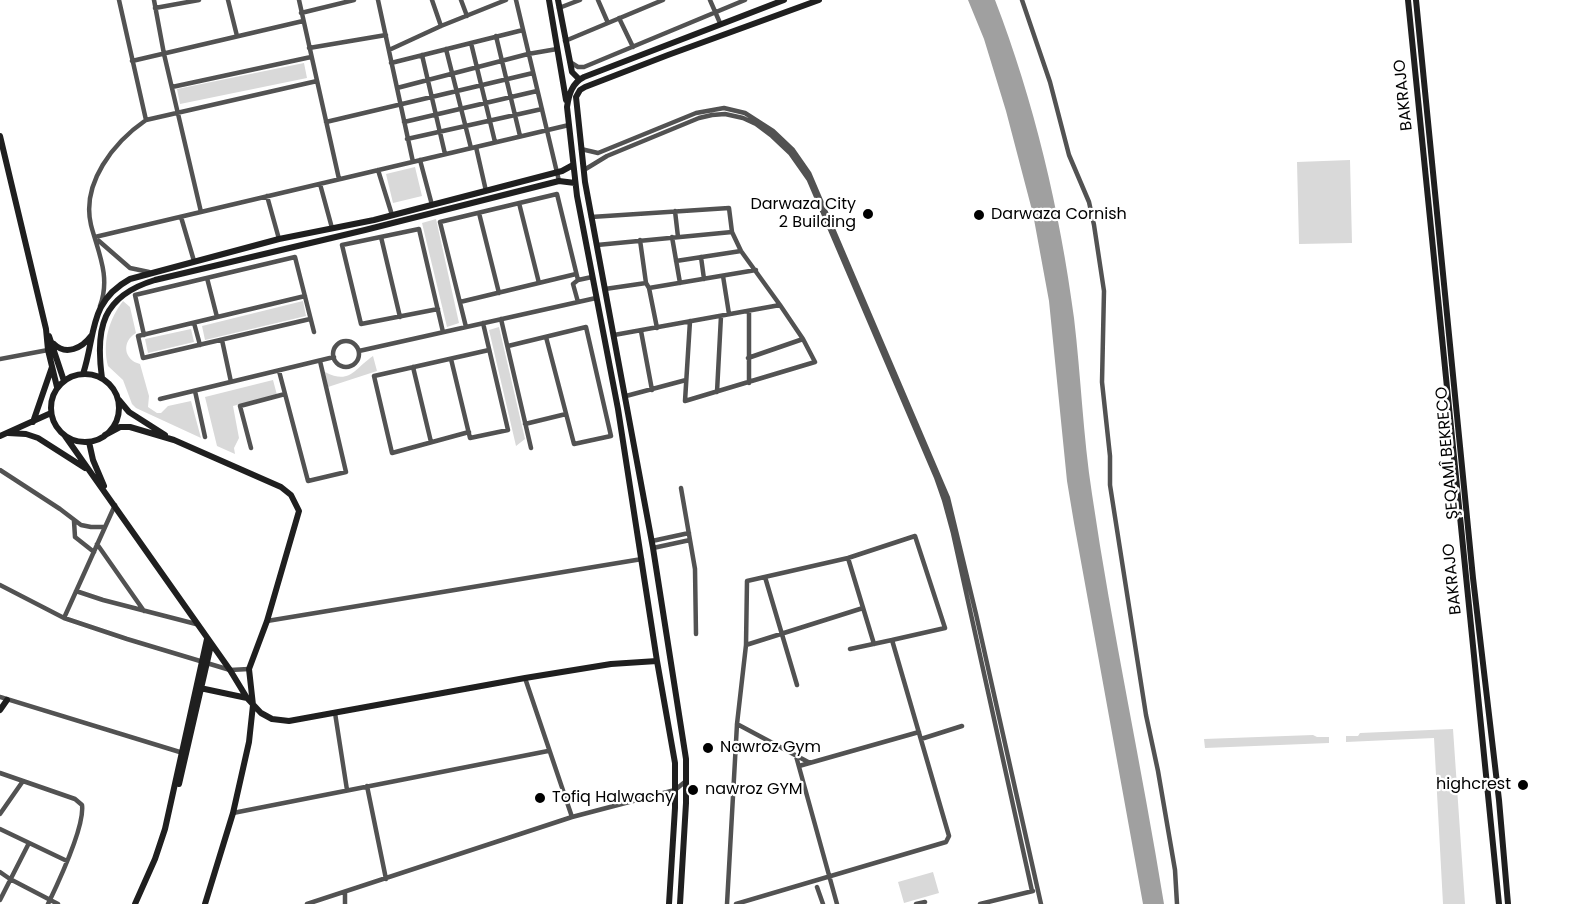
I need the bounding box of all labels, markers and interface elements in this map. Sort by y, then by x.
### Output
street label: BAKRAJO [1391,58,1417,132]
place label: Darwaza City 2 Building [750,195,856,233]
place label: Darwaza Cornish [991,205,1127,225]
marker: Darwaza City 2 Building [861,207,875,221]
marker: Darwaza Cornish [972,208,986,222]
street label: ŞEQAMÎ BEKRECO [1433,386,1463,520]
street label: BAKRAJO [1440,542,1466,616]
place label: Nawroz Gym [720,738,821,758]
marker: Nawroz Gym [701,741,715,755]
place label: highcrest [1436,775,1511,795]
marker: highcrest [1516,778,1530,792]
place label: nawroz GYM [705,780,803,800]
marker: nawroz GYM [686,783,700,797]
place label: Tofiq Halwachy [552,788,674,808]
marker: Tofiq Halwachy [533,791,547,805]

